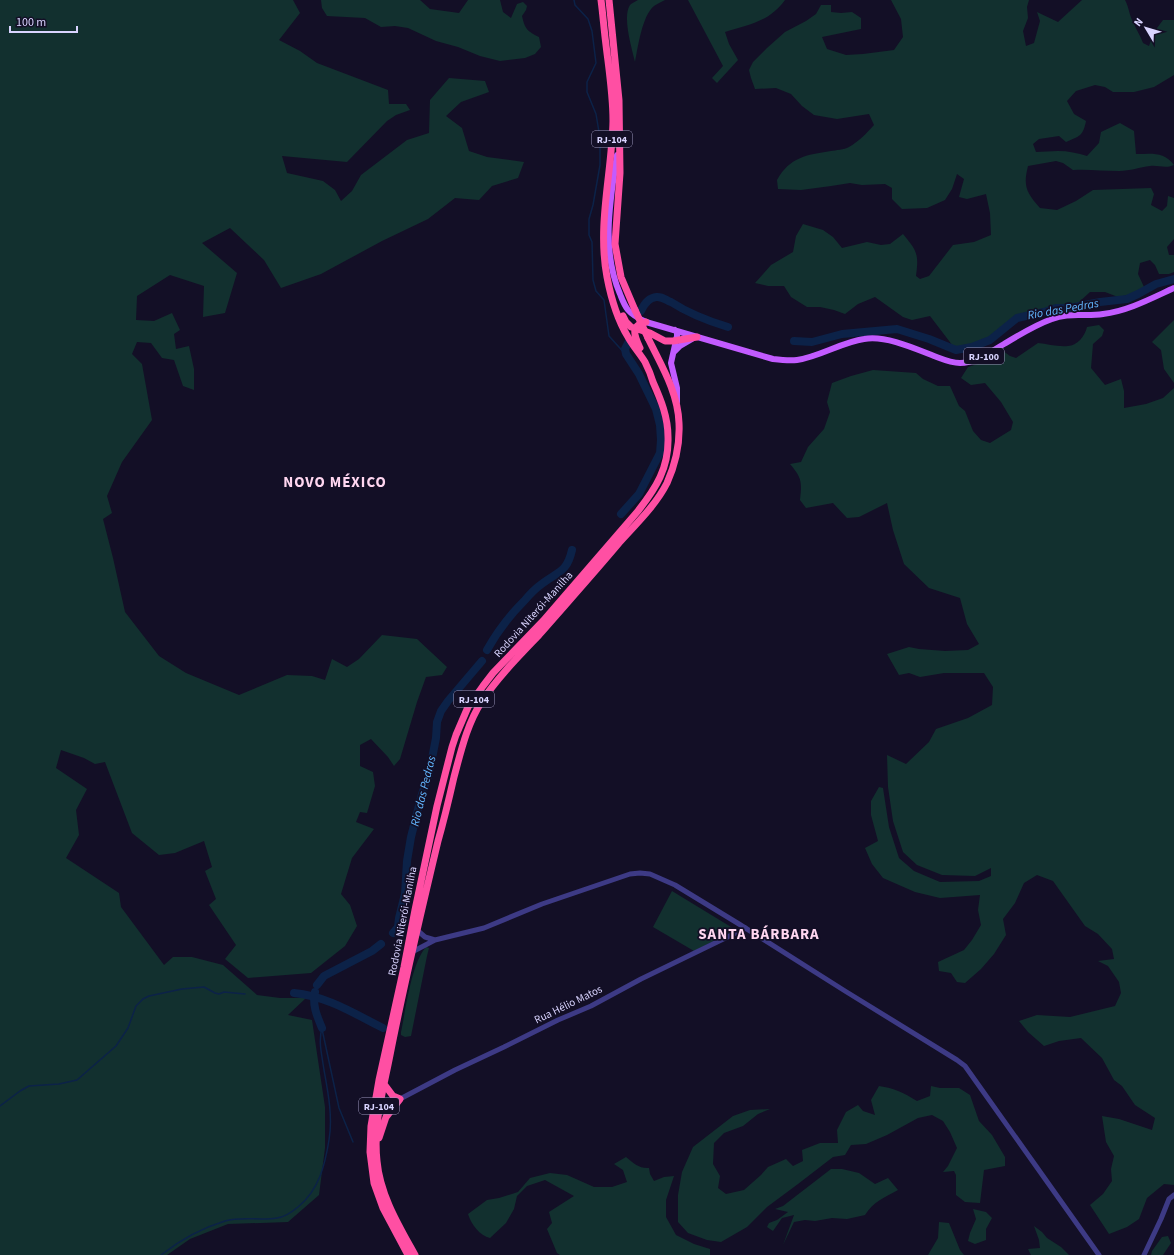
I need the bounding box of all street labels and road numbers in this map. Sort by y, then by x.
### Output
road number: RJ-104 [592,131,632,147]
road number: RJ-100 [964,348,1004,364]
street label: Rodovia Niterói-Manilha [491,568,576,661]
road number: RJ-104 [454,691,494,707]
street label: Rodovia Niterói-Manilha [385,865,420,977]
street label: Rua Hélio Matos [532,981,605,1027]
road number: RJ-104 [359,1098,399,1114]

